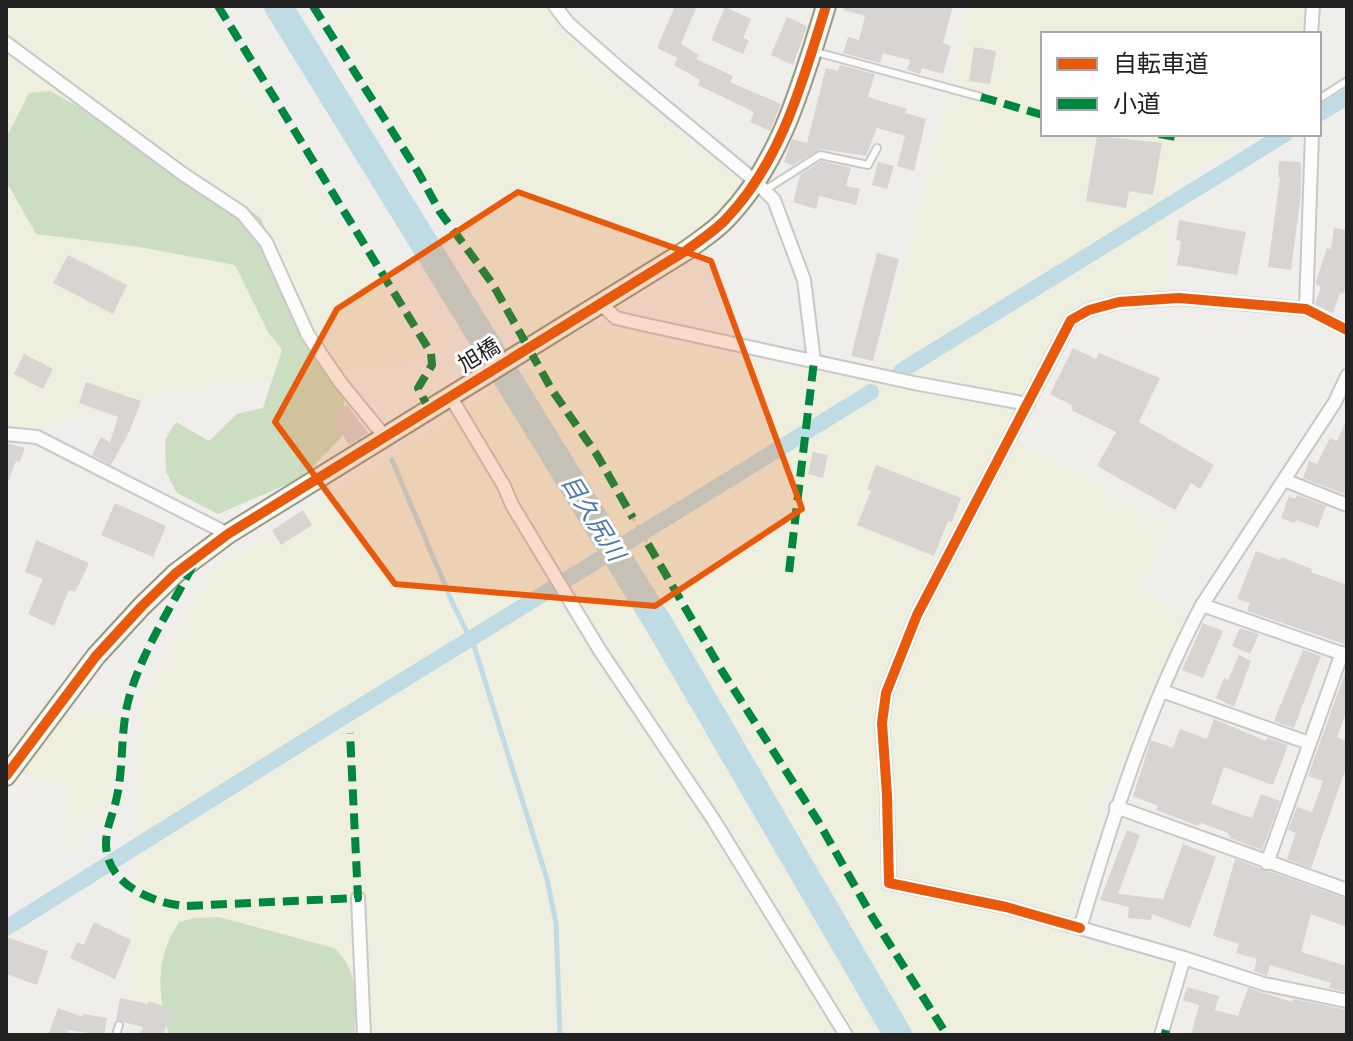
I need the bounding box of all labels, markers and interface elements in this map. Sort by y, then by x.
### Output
legend [1041,32,1321,136]
text: 自転車道 [1113,50,1209,78]
text: 小道 [1113,90,1161,118]
street label: 旭橋 [454,333,504,377]
water label: 目久尻川 [556,470,632,569]

